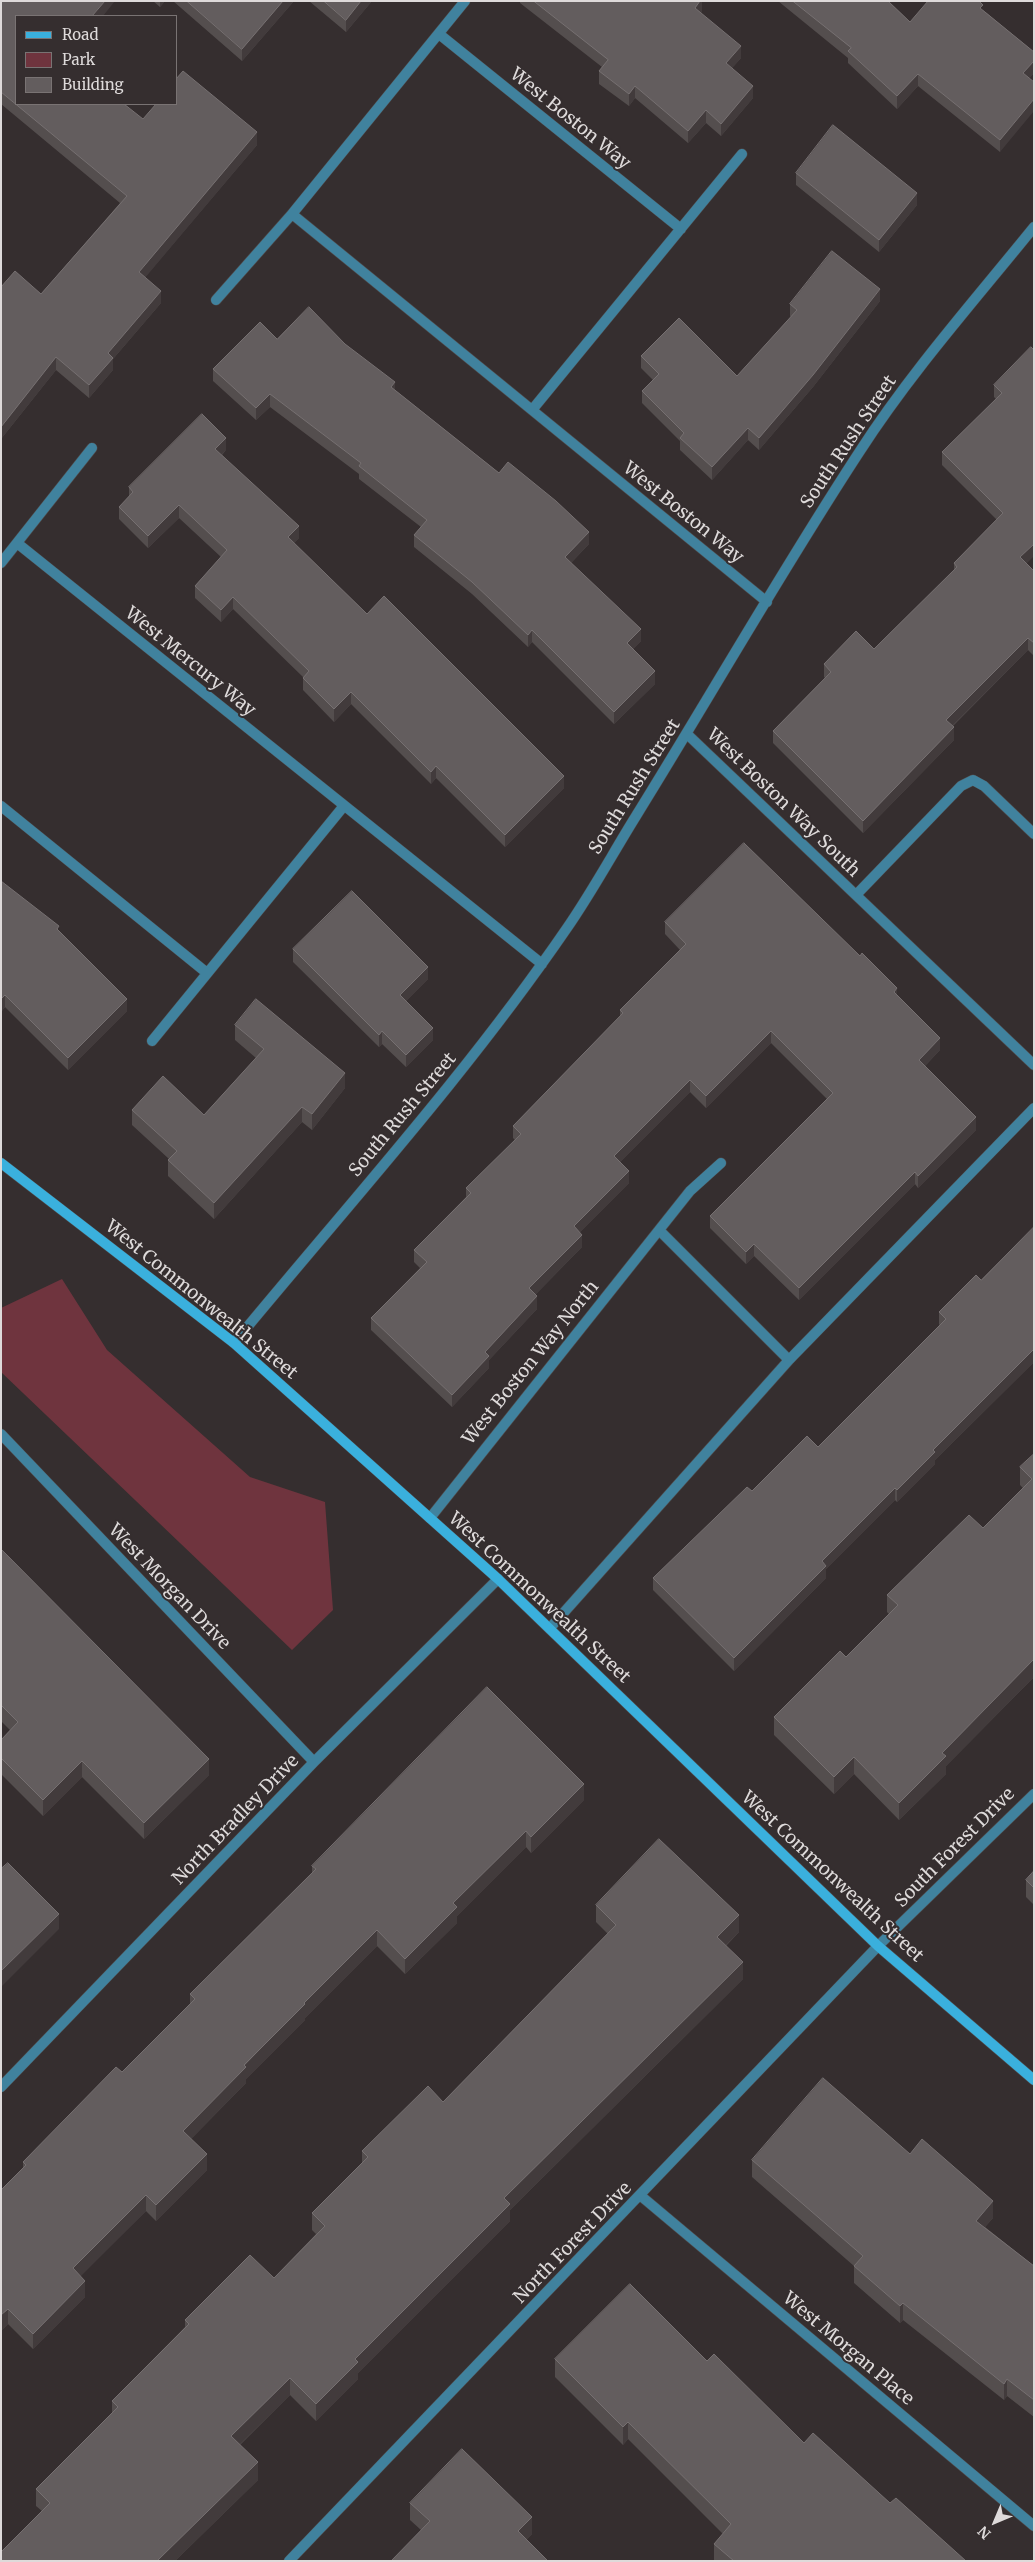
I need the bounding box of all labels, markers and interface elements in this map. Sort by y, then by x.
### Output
legend [15,15,178,105]
text: Road [62,25,98,44]
text: Park [62,50,95,69]
street label: West Boston Way [505,64,635,174]
text: Building [62,75,124,94]
street label: South Rush Street [797,372,901,512]
street label: West Boston Way [618,458,748,568]
street label: West Mercury Way [120,603,260,721]
street label: South Rush Street [585,715,685,859]
street label: West Boston Way South [702,724,864,882]
street label: South Rush Street [345,1049,461,1181]
street label: West Commonwealth Street [101,1216,301,1384]
street label: West Boston Way North [458,1277,604,1449]
street label: West Commonwealth Street [444,1508,634,1688]
street label: West Morgan Drive [104,1520,234,1654]
street label: North Bradley Drive [168,1750,304,1890]
street label: South Forest Drive [891,1784,1019,1912]
street label: West Commonwealth Street [737,1787,927,1967]
street label: North Forest Drive [510,2178,636,2308]
street label: West Morgan Place [778,2288,918,2410]
north arrow [970,2497,1020,2547]
text: N [974,2522,995,2543]

